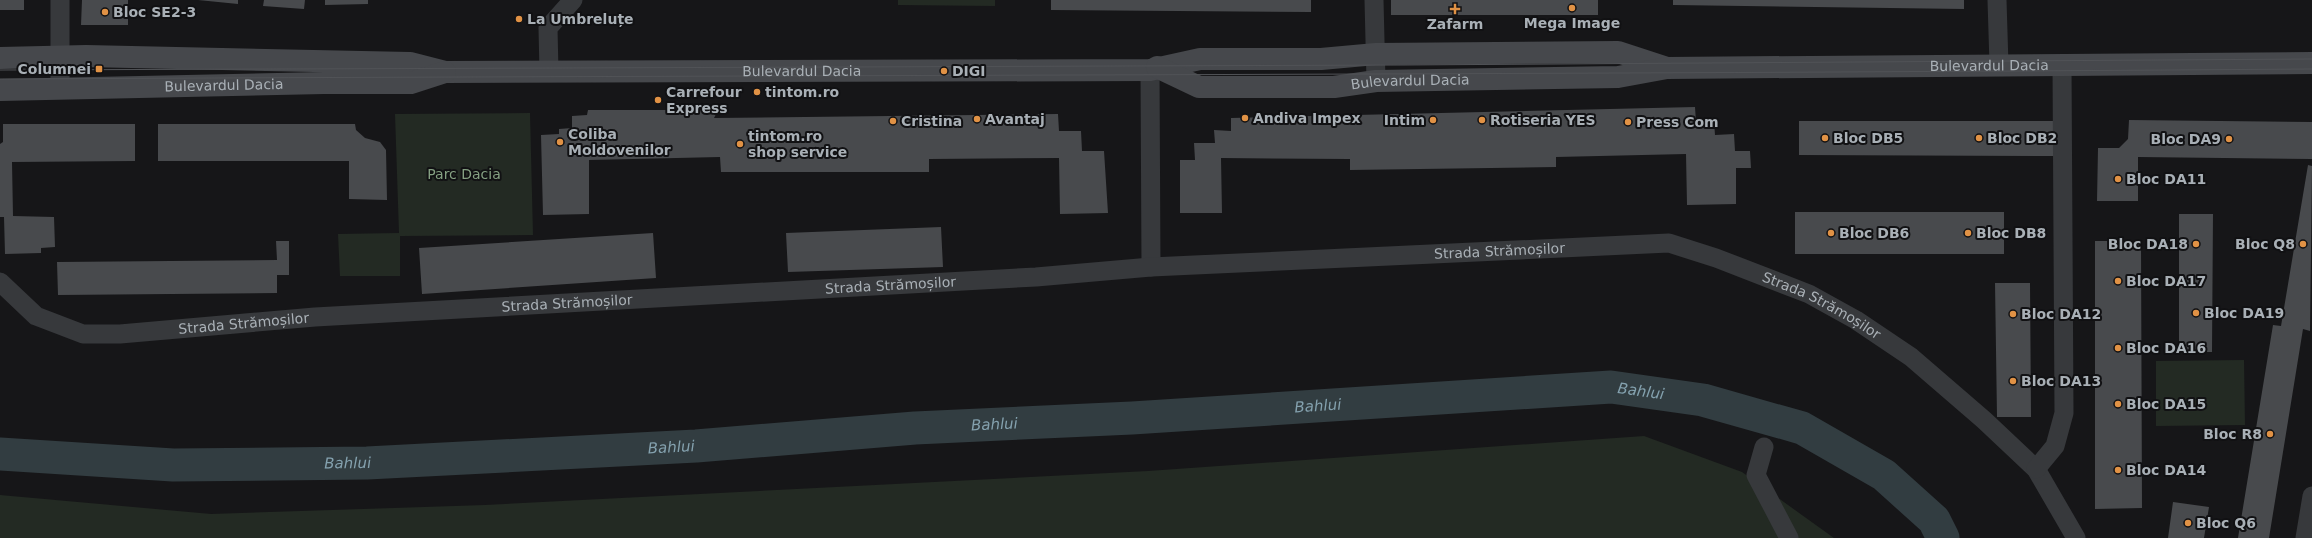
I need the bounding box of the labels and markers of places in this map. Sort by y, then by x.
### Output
marker: Mega Image [1567,3,1577,13]
place label: Bloc SE2-3 [113,4,196,20]
marker: Zafarm [1450,4,1460,14]
marker: Bloc SE2-3 [100,7,110,17]
place label: La Umbreluțe [527,11,634,28]
marker: La Umbreluțe [514,14,524,24]
place label: Mega Image [1524,15,1620,31]
place label: Zafarm [1427,16,1483,32]
place label: Columnei [17,61,91,77]
place label: DIGI [952,63,986,79]
marker: Columnei [94,64,104,74]
marker: DIGI [939,66,949,76]
place label: Carrefour Express [666,84,742,116]
place label: tintom.ro [765,84,840,100]
marker: tintom.ro [752,87,762,97]
marker: Carrefour Express [653,95,663,105]
place label: Andiva Impex [1253,110,1360,126]
place label: Avantaj [985,111,1045,127]
place label: Intim [1384,112,1425,128]
place label: Rotiseria YES [1490,112,1596,128]
place label: Cristina [901,113,962,129]
marker: Andiva Impex [1240,113,1250,123]
marker: Avantaj [972,114,982,124]
place label: Press Com [1636,114,1719,130]
marker: Intim [1428,115,1438,125]
marker: Rotiseria YES [1477,115,1487,125]
marker: Cristina [888,116,898,126]
marker: Press Com [1623,117,1633,127]
place label: Coliba Moldovenilor [568,126,671,158]
place label: tintom.ro shop service [748,128,847,160]
place label: Bloc DB5 [1833,130,1903,146]
place label: Bloc DB2 [1987,130,2057,146]
place label: Bloc DA9 [2151,131,2221,147]
marker: Bloc DB5 [1820,133,1830,143]
marker: Bloc DB2 [1974,133,1984,143]
marker: Bloc DA9 [2224,134,2234,144]
marker: Coliba Moldovenilor [555,137,565,147]
marker: tintom.ro shop service [735,139,745,149]
place label: Bloc DA11 [2126,171,2206,187]
marker: Bloc DA11 [2113,174,2123,184]
place label: Bloc DB6 [1839,225,1909,241]
place label: Bloc DB8 [1976,225,2046,241]
marker: Bloc DB6 [1826,228,1836,238]
marker: Bloc DB8 [1963,228,1973,238]
place label: Bloc DA18 [2108,236,2188,252]
place label: Bloc Q8 [2235,236,2295,252]
marker: Bloc DA18 [2191,239,2201,249]
marker: Bloc Q8 [2298,239,2308,249]
place label: Bloc DA17 [2126,273,2206,289]
marker: Bloc DA17 [2113,276,2123,286]
place label: Bloc DA19 [2204,305,2284,321]
place label: Bloc DA12 [2021,306,2101,322]
marker: Bloc DA19 [2191,308,2201,318]
marker: Bloc DA12 [2008,309,2018,319]
place label: Bloc DA16 [2126,340,2206,356]
marker: Bloc DA16 [2113,343,2123,353]
place label: Bloc DA13 [2021,373,2101,389]
marker: Bloc DA13 [2008,376,2018,386]
place label: Bloc DA15 [2126,396,2206,412]
marker: Bloc DA15 [2113,399,2123,409]
place label: Bloc R8 [2203,426,2262,442]
marker: Bloc R8 [2265,429,2275,439]
place label: Bloc DA14 [2126,462,2206,478]
marker: Bloc DA14 [2113,465,2123,475]
place label: Bloc Q6 [2196,515,2256,531]
marker: Bloc Q6 [2183,518,2193,528]

